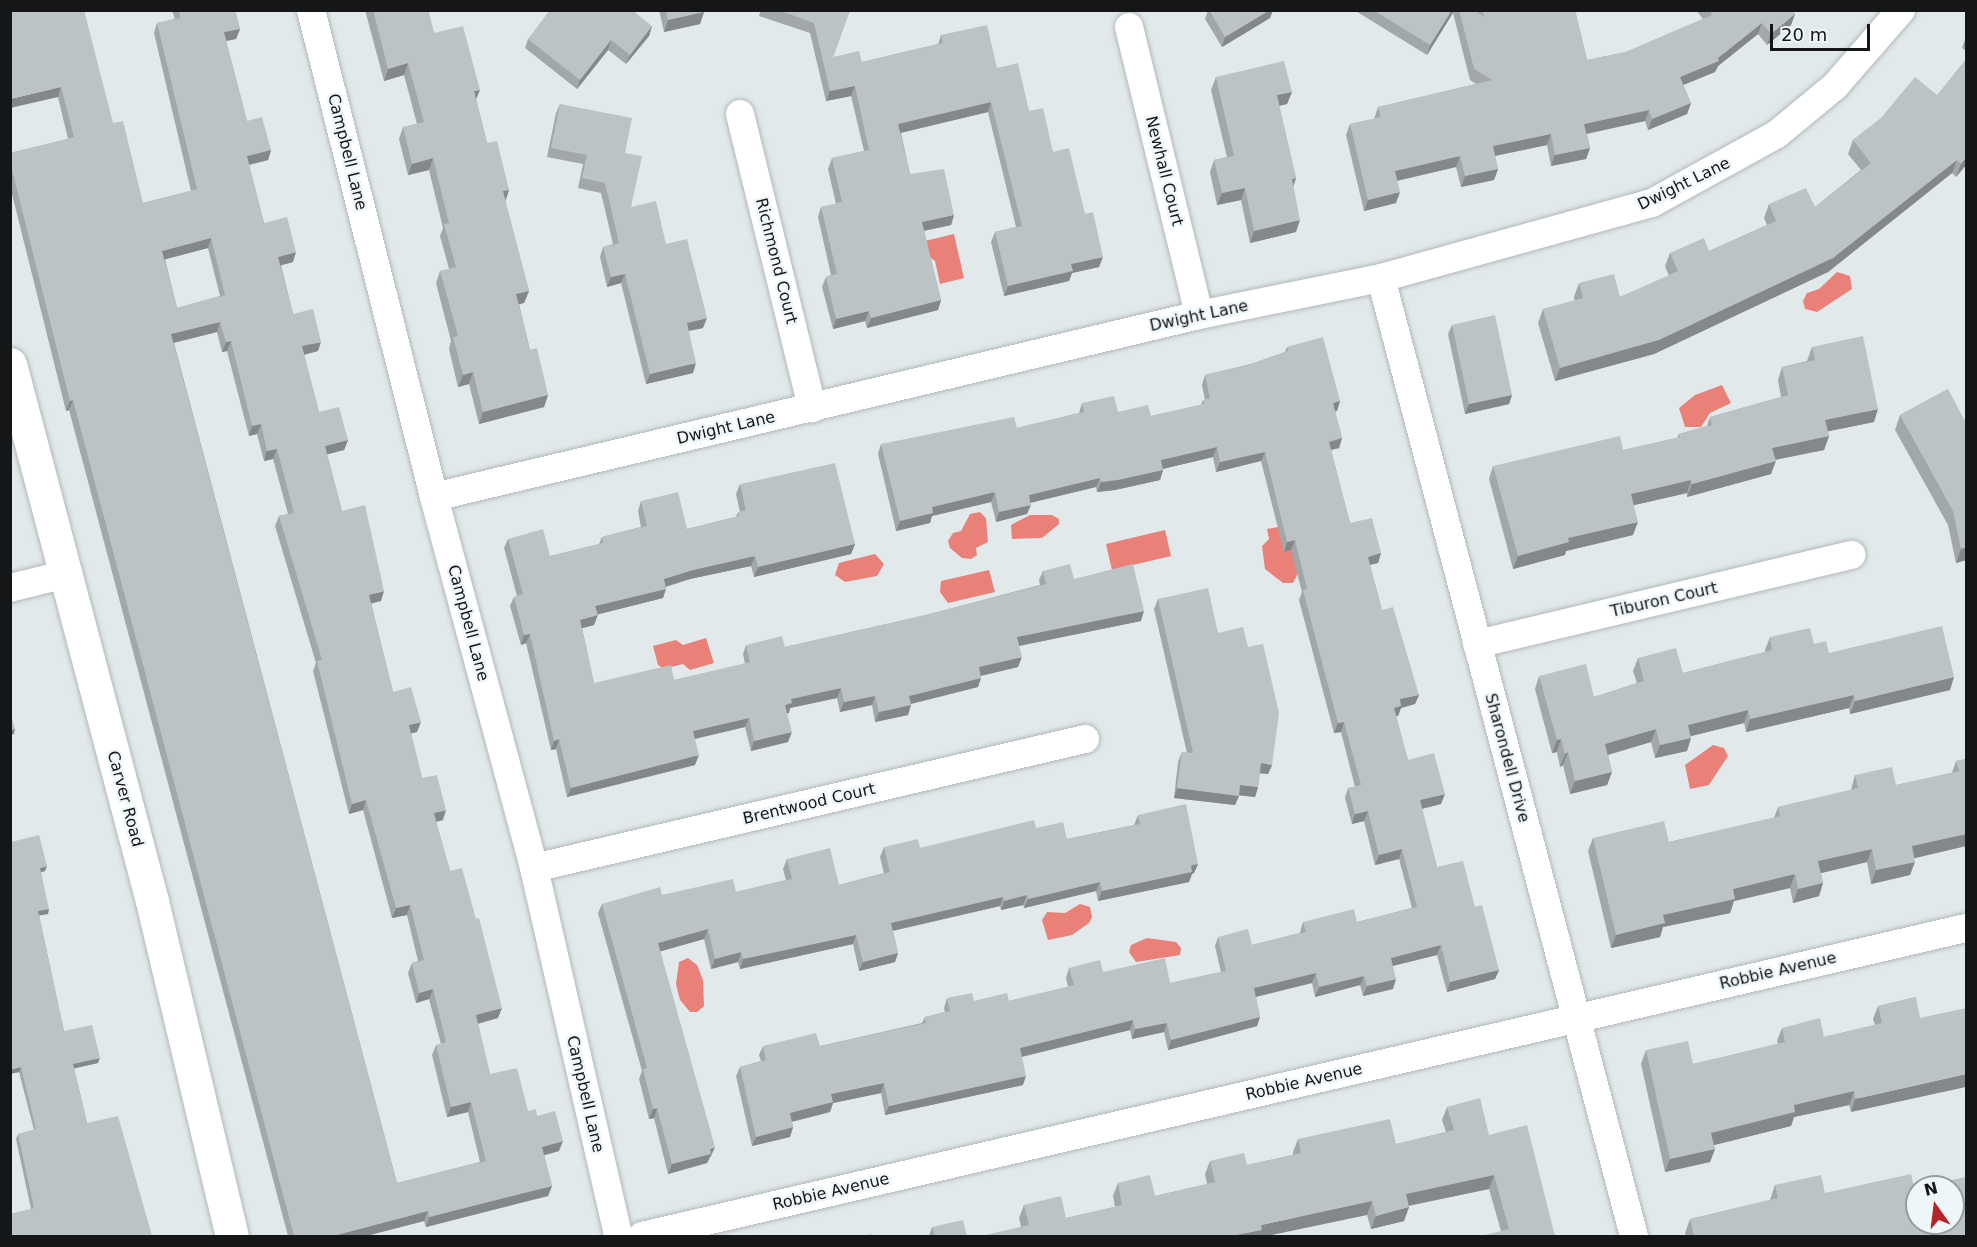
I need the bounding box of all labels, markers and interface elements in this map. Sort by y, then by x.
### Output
scale bar [1773,12,1874,50]
text: 20 m [1781,24,1827,45]
street label: Campbell Lane [323,92,371,212]
street label: Newhall Court [1141,114,1187,228]
street label: Dwight Lane [1635,153,1733,215]
street label: Richmond Court [751,196,801,326]
street label: Dwight Lane [1148,296,1250,336]
street label: Dwight Lane [675,407,777,449]
street label: Campbell Lane [443,563,493,683]
street label: Tiburon Court [1609,578,1719,622]
street label: Sharondell Drive [1481,691,1533,825]
street label: Carver Road [103,749,147,849]
street label: Brentwood Court [741,779,877,829]
street label: Robbie Avenue [1718,948,1838,994]
street label: Campbell Lane [562,1034,608,1154]
street label: Robbie Avenue [1244,1059,1364,1105]
street label: Robbie Avenue [771,1169,891,1215]
north arrow [1905,1175,1965,1235]
text: N [1922,1178,1940,1200]

